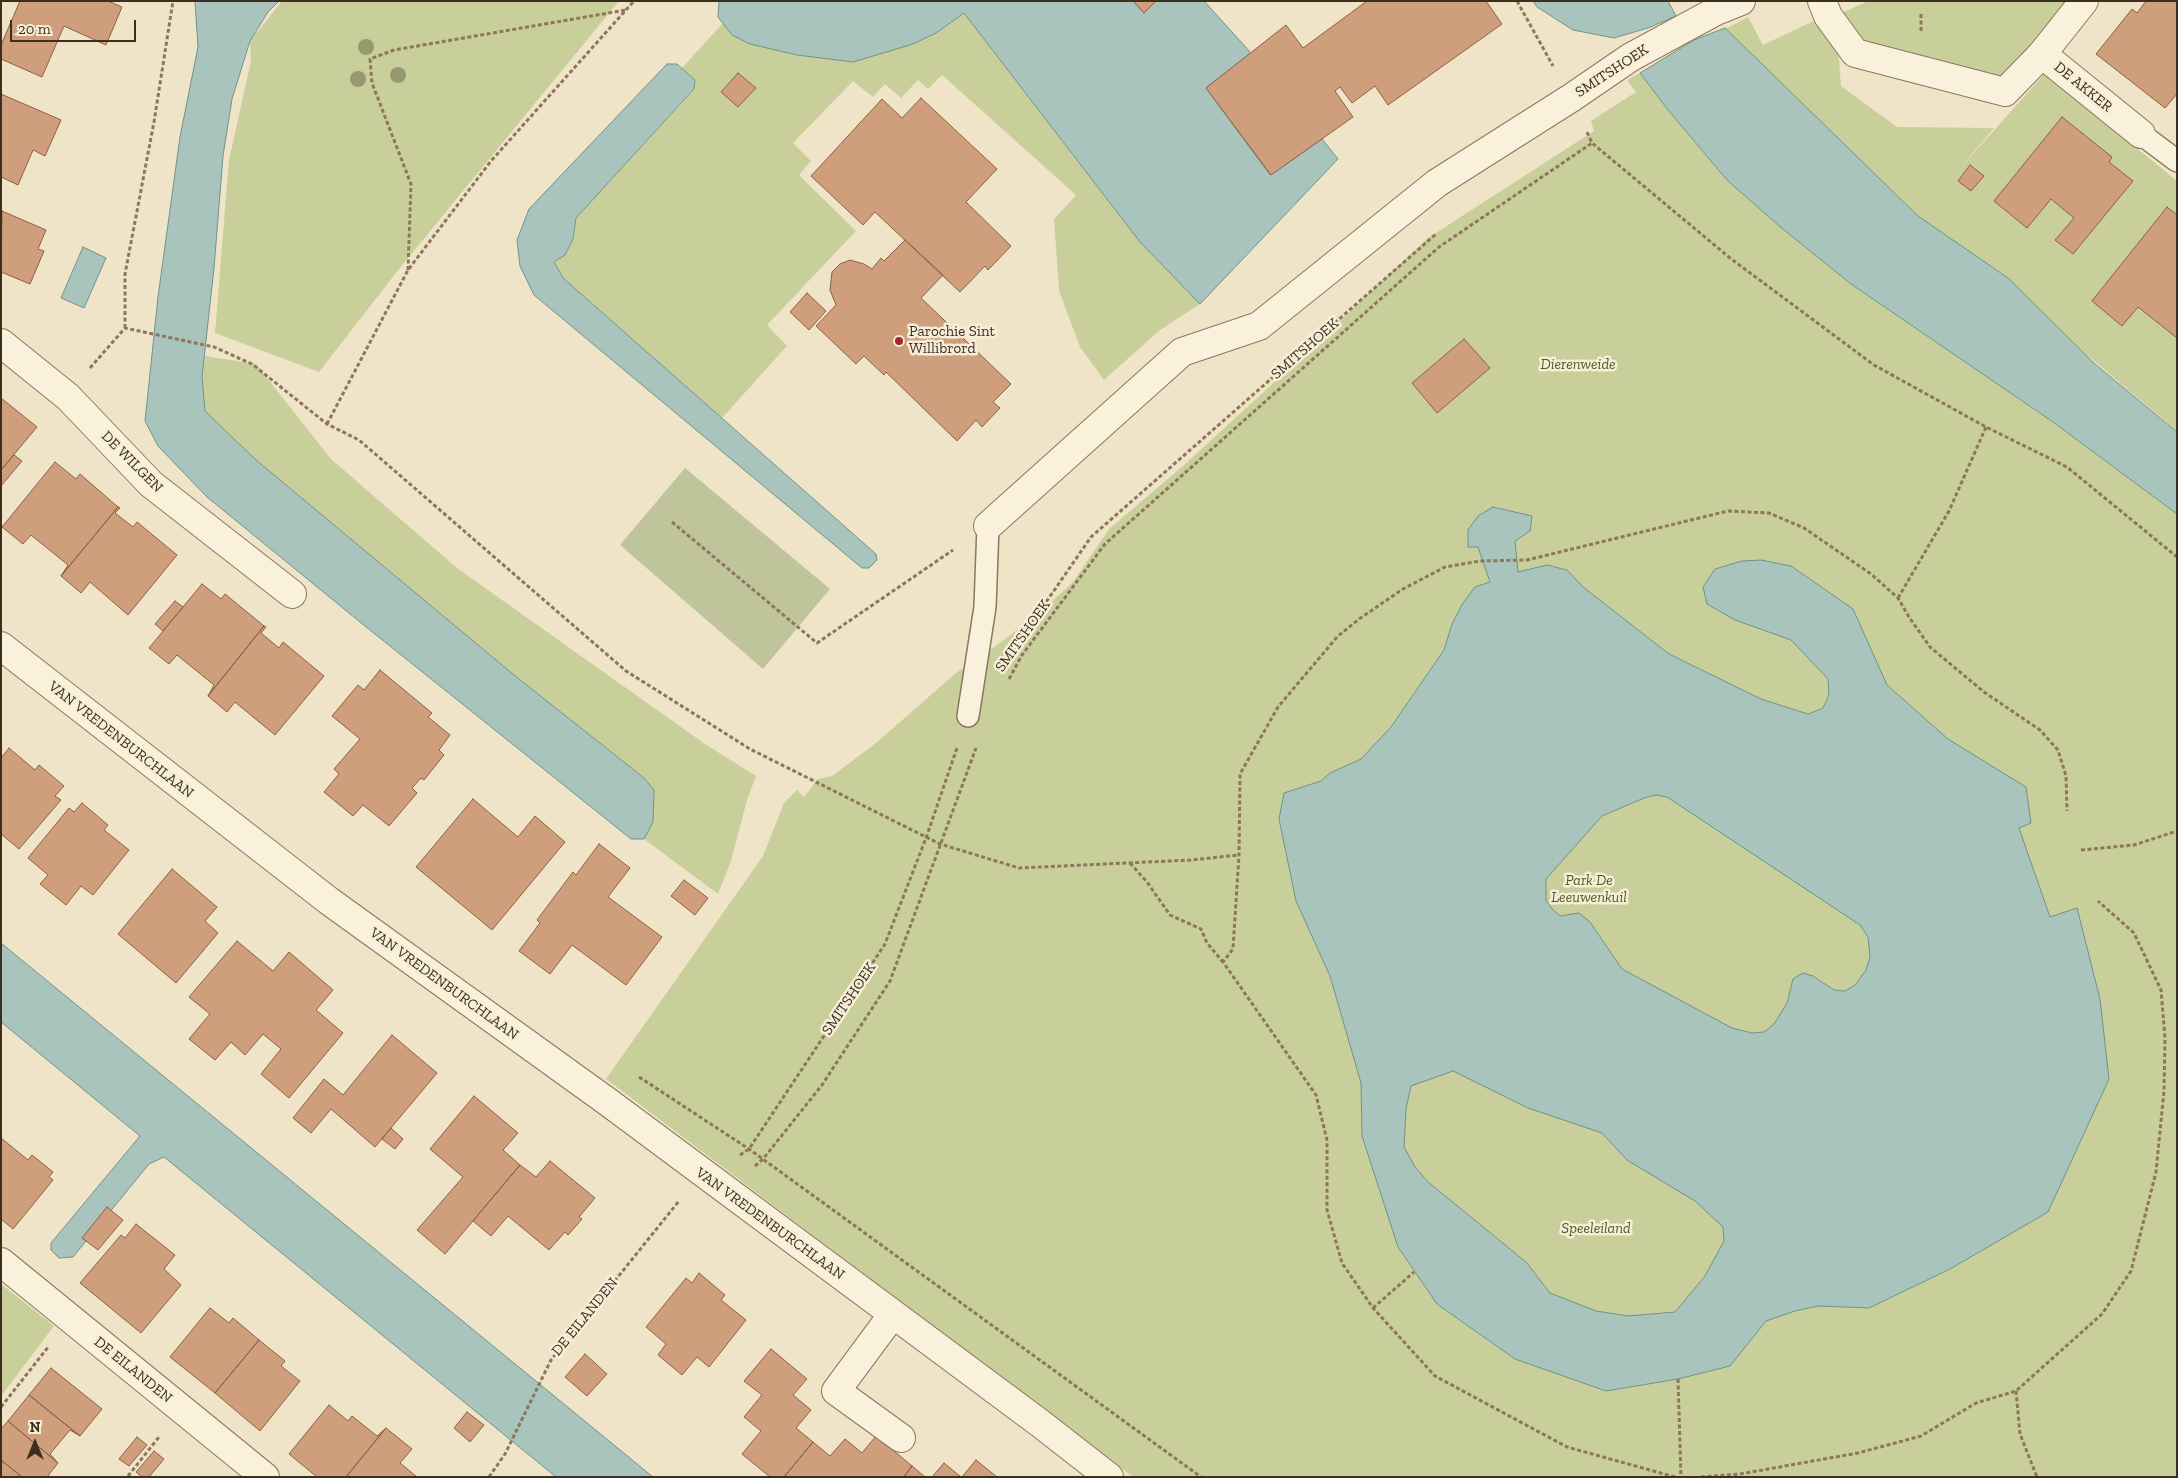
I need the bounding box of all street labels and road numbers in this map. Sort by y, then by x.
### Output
street label: SMITSHOEK [1572,41,1652,101]
street label: DE AKKER [2050,58,2116,116]
street label: SMITSHOEK [1268,315,1342,383]
street label: DE WILGEN [97,427,167,497]
street label: SMITSHOEK [992,597,1054,675]
street label: VAN VREDENBURCHLAAN [45,678,197,802]
street label: VAN VREDENBURCHLAAN [366,924,522,1044]
street label: SMITSHOEK [818,959,880,1039]
street label: VAN VREDENBURCHLAAN [692,1164,848,1284]
street label: DE EILANDEN [548,1274,622,1360]
street label: DE EILANDEN [90,1333,176,1407]

